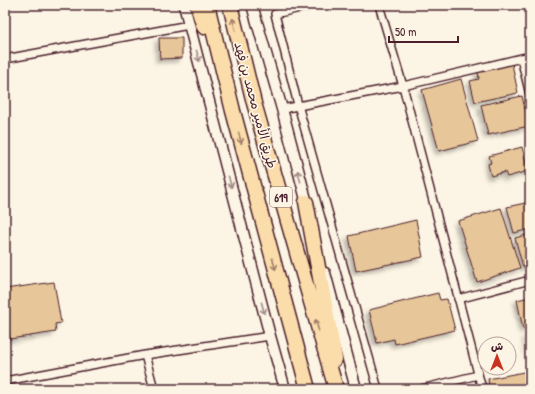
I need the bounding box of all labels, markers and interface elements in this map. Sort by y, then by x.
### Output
one-way arrow [230,18,238,31]
scale bar [389,18,458,44]
text: 50 m [395,23,416,40]
street label: طريق الأمير محمد بن فهد [230,40,282,170]
one-way arrow [194,50,202,63]
one-way arrow [237,131,244,144]
one-way arrow [295,169,302,182]
one-way arrow [227,175,234,188]
road number: 619 [270,187,292,207]
one-way arrow [271,257,278,270]
one-way arrow [260,301,267,314]
one-way arrow [313,318,320,331]
north arrow [477,336,517,376]
text: ش [491,339,503,353]

